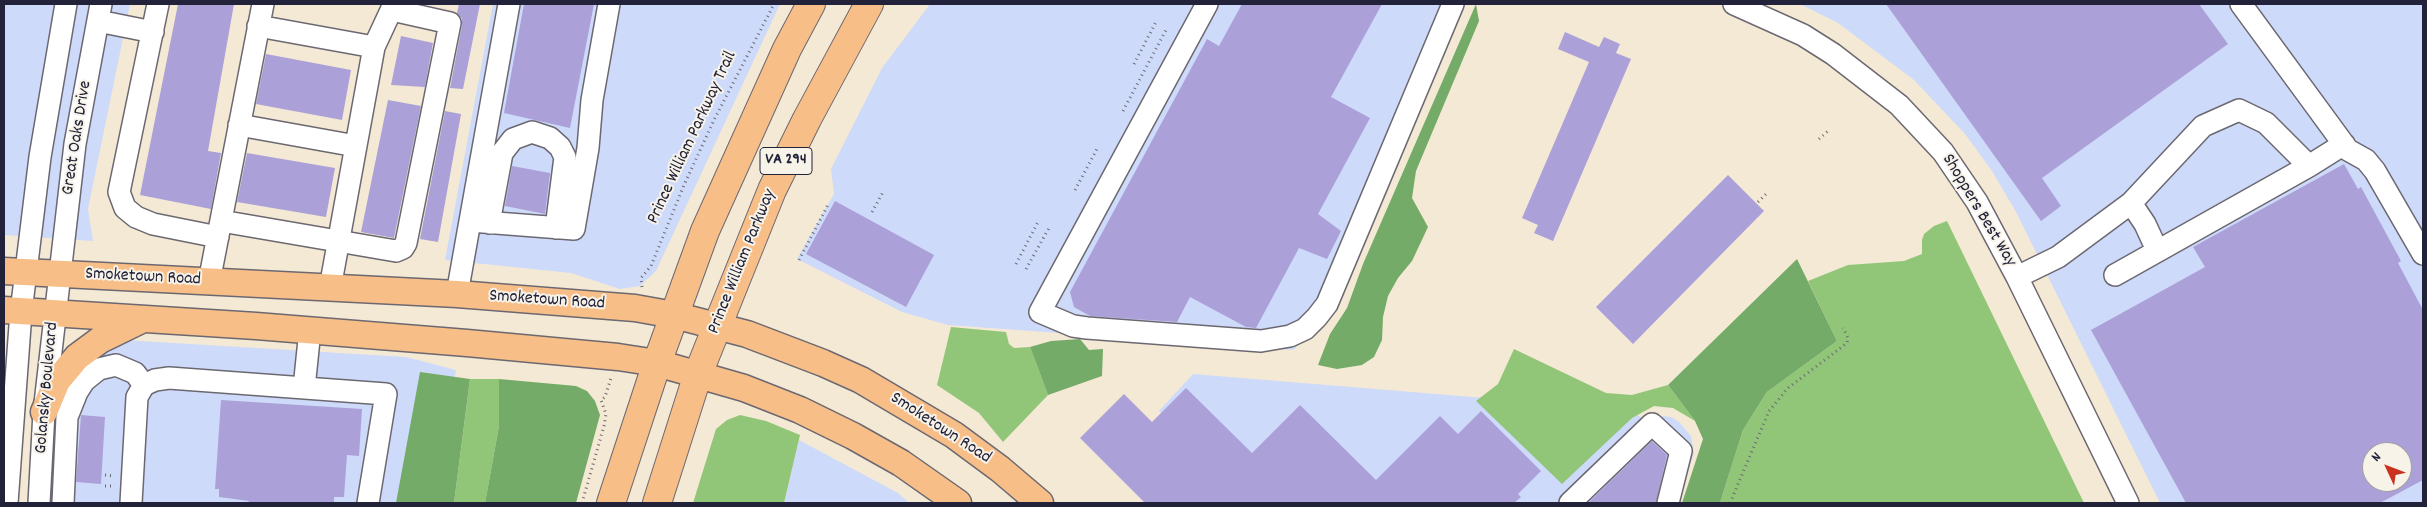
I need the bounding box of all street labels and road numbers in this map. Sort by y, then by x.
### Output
street label: Prince William Parkway Trail [643,48,743,228]
street label: Great Oaks Drive [58,79,98,197]
road number: VA 294 [760,148,812,175]
street label: Shoppers Best Way [1936,151,2020,271]
street label: Prince William Parkway [704,186,782,338]
street label: Smoketown Road [85,264,201,292]
street label: Smoketown Road [488,286,606,316]
street label: Golansky Boulevard [31,321,65,455]
street label: Smoketown Road [885,388,995,470]

